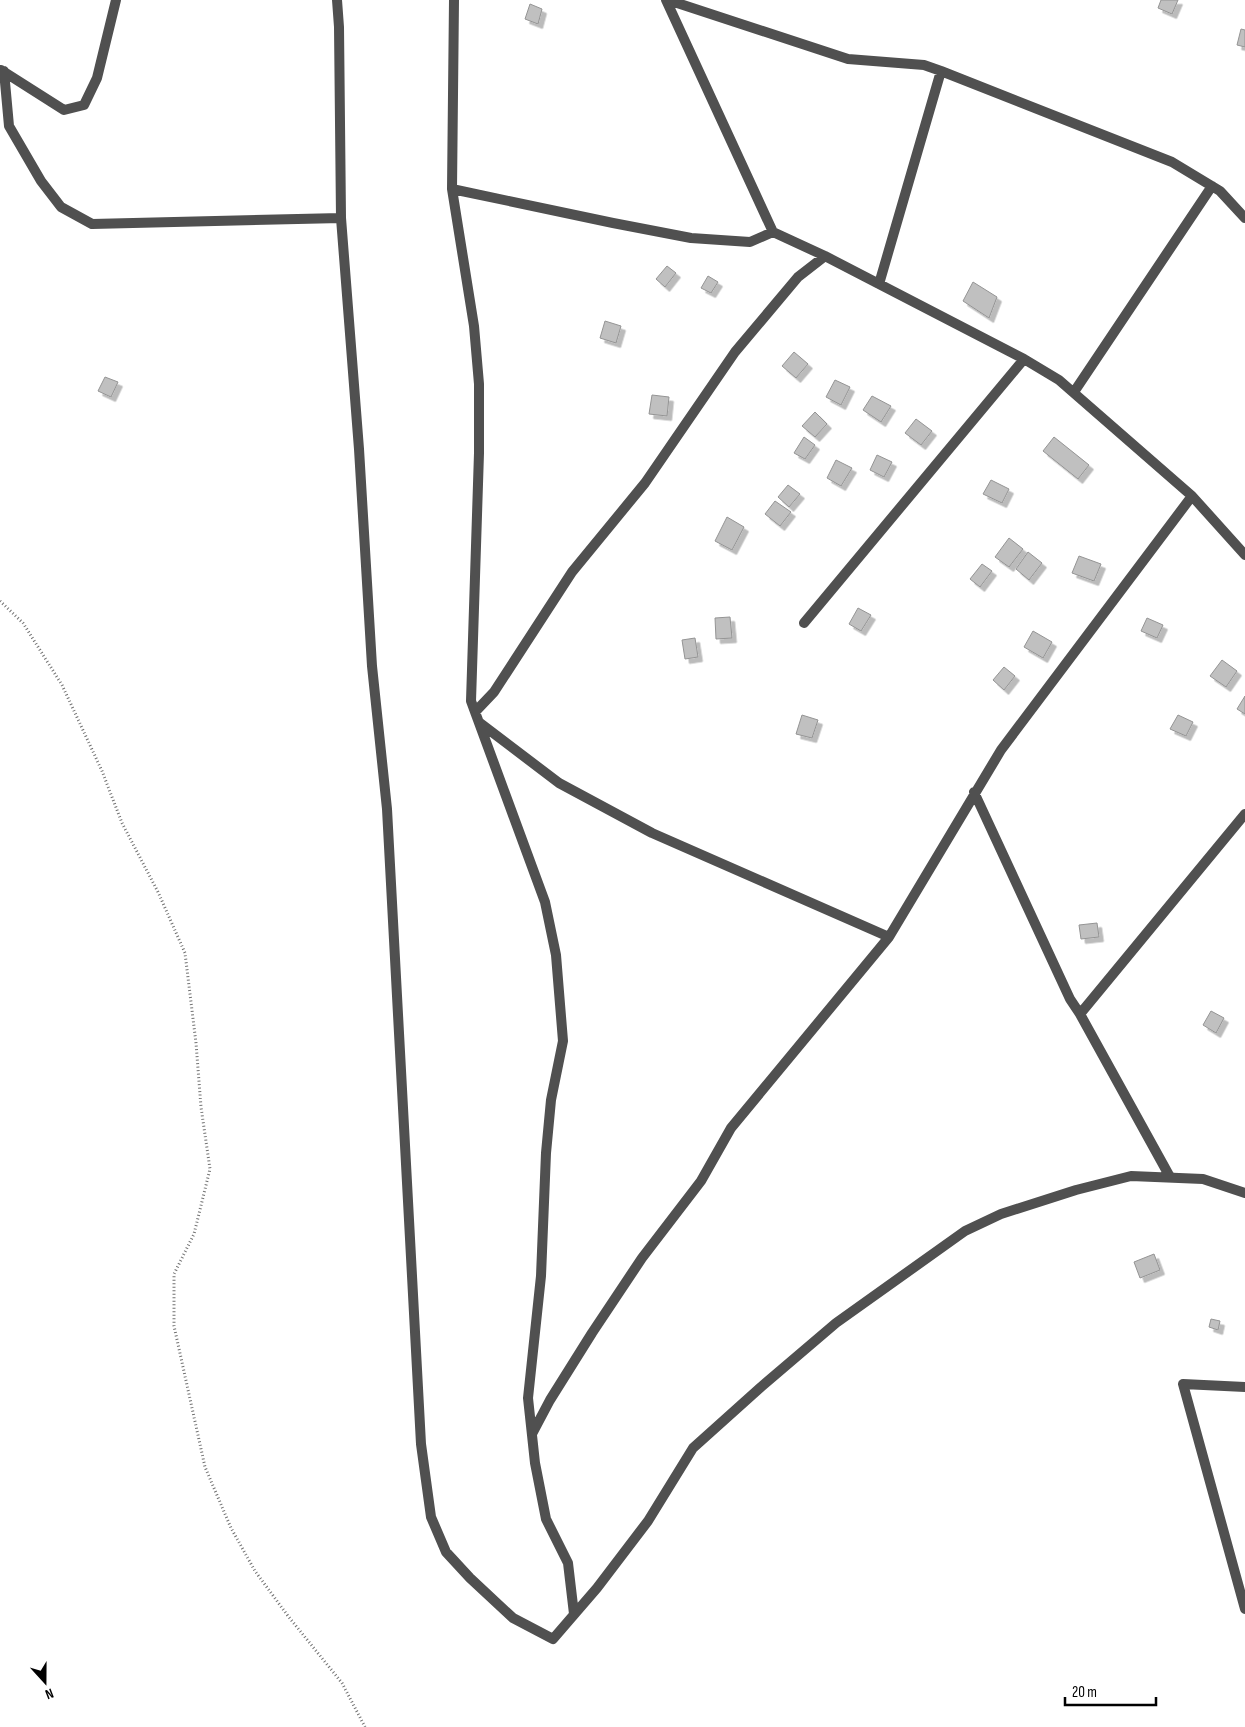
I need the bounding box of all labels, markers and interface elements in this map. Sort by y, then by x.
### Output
north arrow [20,1657,70,1707]
scale bar [1065,1674,1156,1706]
text: 20 m [1072,1683,1097,1702]
text: N [43,1684,56,1703]

